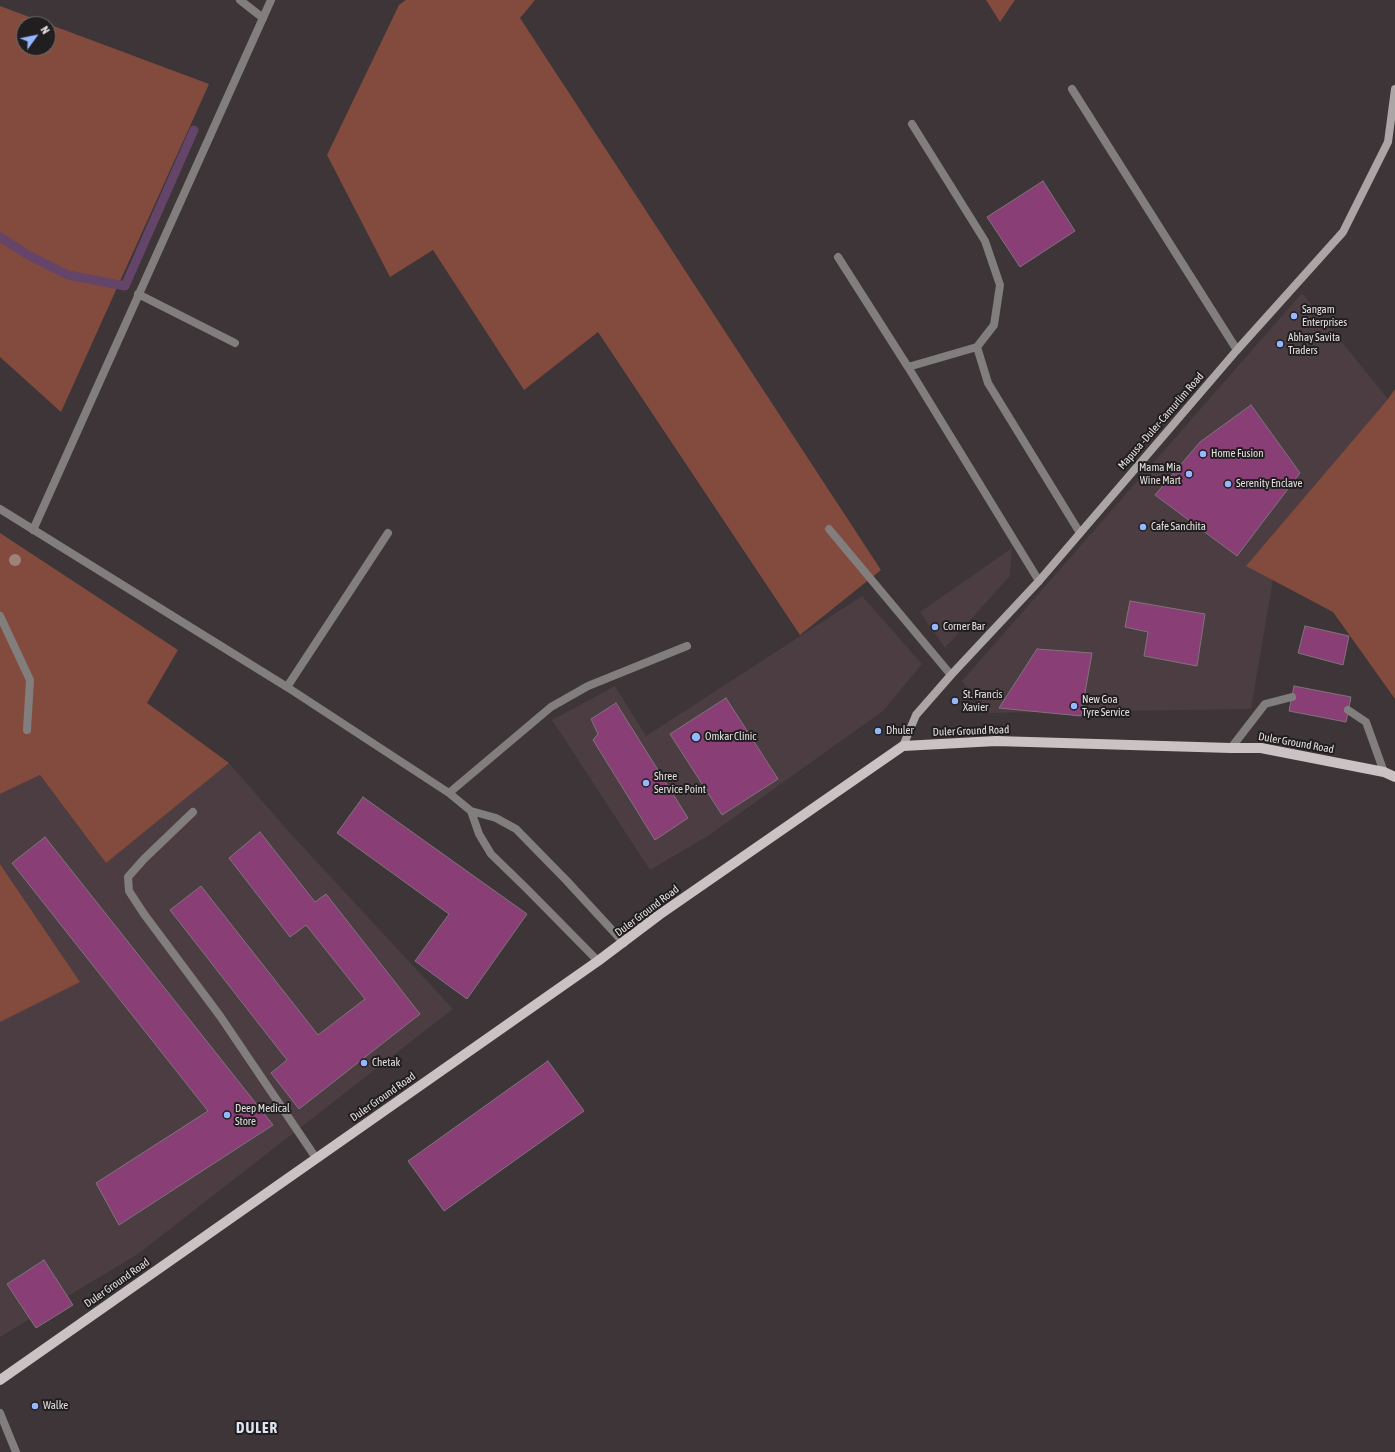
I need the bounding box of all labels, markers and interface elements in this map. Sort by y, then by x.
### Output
north arrow [16,16,56,56]
text: N [38,24,52,36]
place label: Sangam Enterprises [1302,303,1347,329]
marker: Sangam Enterprises [1289,311,1299,321]
place label: Abhay Savita Traders [1288,331,1340,357]
marker: Abhay Savita Traders [1275,339,1285,349]
street label: Mapusa -Duler-Camurlim Road [1115,370,1207,472]
place label: Home Fusion [1211,447,1264,461]
marker: Home Fusion [1198,449,1208,459]
place label: Mama Mia Wine Mart [1139,461,1181,487]
marker: Mama Mia Wine Mart [1184,469,1194,479]
place label: Serenity Enclave [1236,477,1302,491]
marker: Serenity Enclave [1223,479,1233,489]
place label: Cafe Sanchita [1151,520,1206,534]
marker: Cafe Sanchita [1138,522,1148,532]
place label: Corner Bar [943,620,985,634]
marker: Corner Bar [930,622,940,632]
place label: St. Francis Xavier [963,688,1002,714]
place label: New Goa Tyre Service [1082,693,1130,719]
marker: St. Francis Xavier [950,696,960,706]
marker: New Goa Tyre Service [1069,701,1079,711]
street label: Duler Ground Road [932,723,1010,739]
place label: Dhuler [886,724,914,738]
marker: Dhuler [873,726,883,736]
place label: Omkar Clinic [705,730,756,744]
street label: Duler Ground Road [1257,730,1335,756]
marker: Omkar Clinic [690,731,702,743]
place label: Shree Service Point [654,770,706,796]
marker: Shree Service Point [641,778,651,788]
street label: Duler Ground Road [612,883,682,939]
place label: Chetak [372,1056,400,1070]
marker: Chetak [359,1058,369,1068]
street label: Duler Ground Road [348,1070,418,1124]
place label: Deep Medical Store [235,1102,290,1128]
marker: Deep Medical Store [222,1110,232,1120]
street label: Duler Ground Road [82,1256,152,1310]
place label: Walke [43,1399,68,1413]
marker: Walke [30,1401,40,1411]
district label: DULER [236,1419,278,1437]

